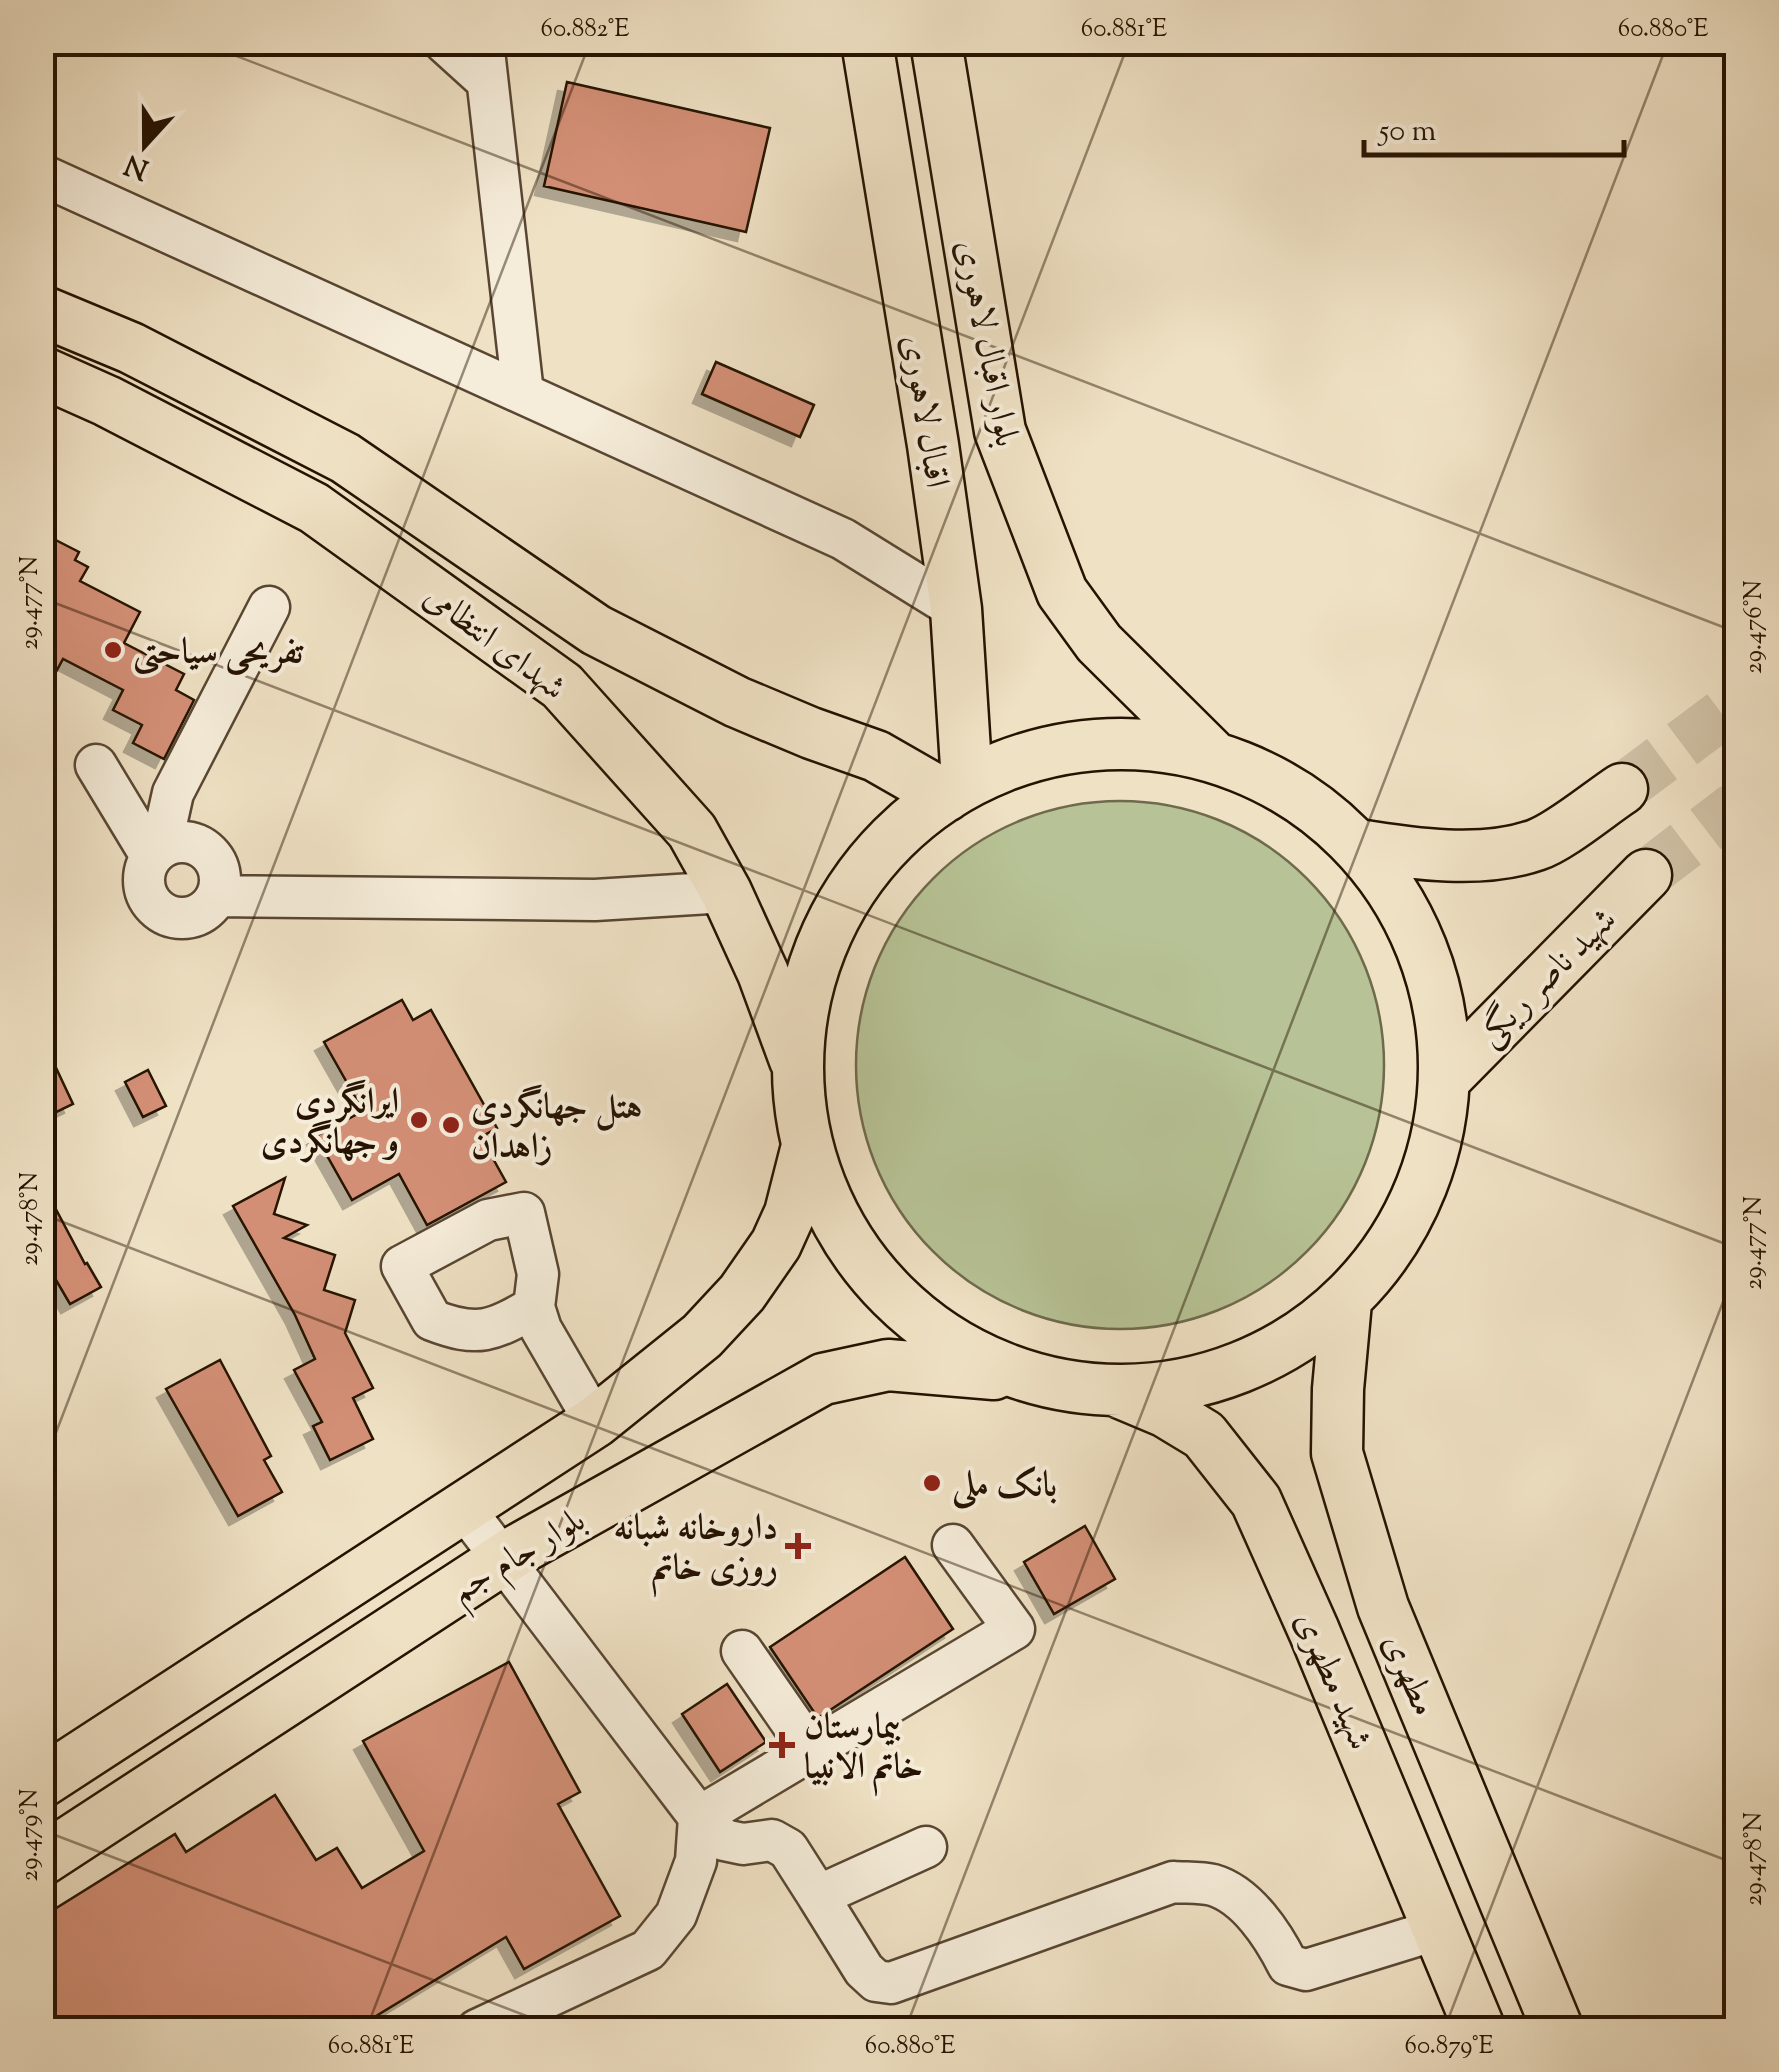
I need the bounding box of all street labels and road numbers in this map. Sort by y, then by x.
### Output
street label: بلوار اقبال لاهوری [941,236,1031,452]
street label: اقبال لاهوری [886,331,961,492]
street label: شهدای انتظامی [412,573,576,714]
street label: شهید ناصر ریگی [1467,897,1630,1060]
street label: بلوار جام جم [442,1497,598,1621]
street label: شهید مطهری [1280,1604,1384,1758]
street label: مطهری [1368,1626,1448,1725]

